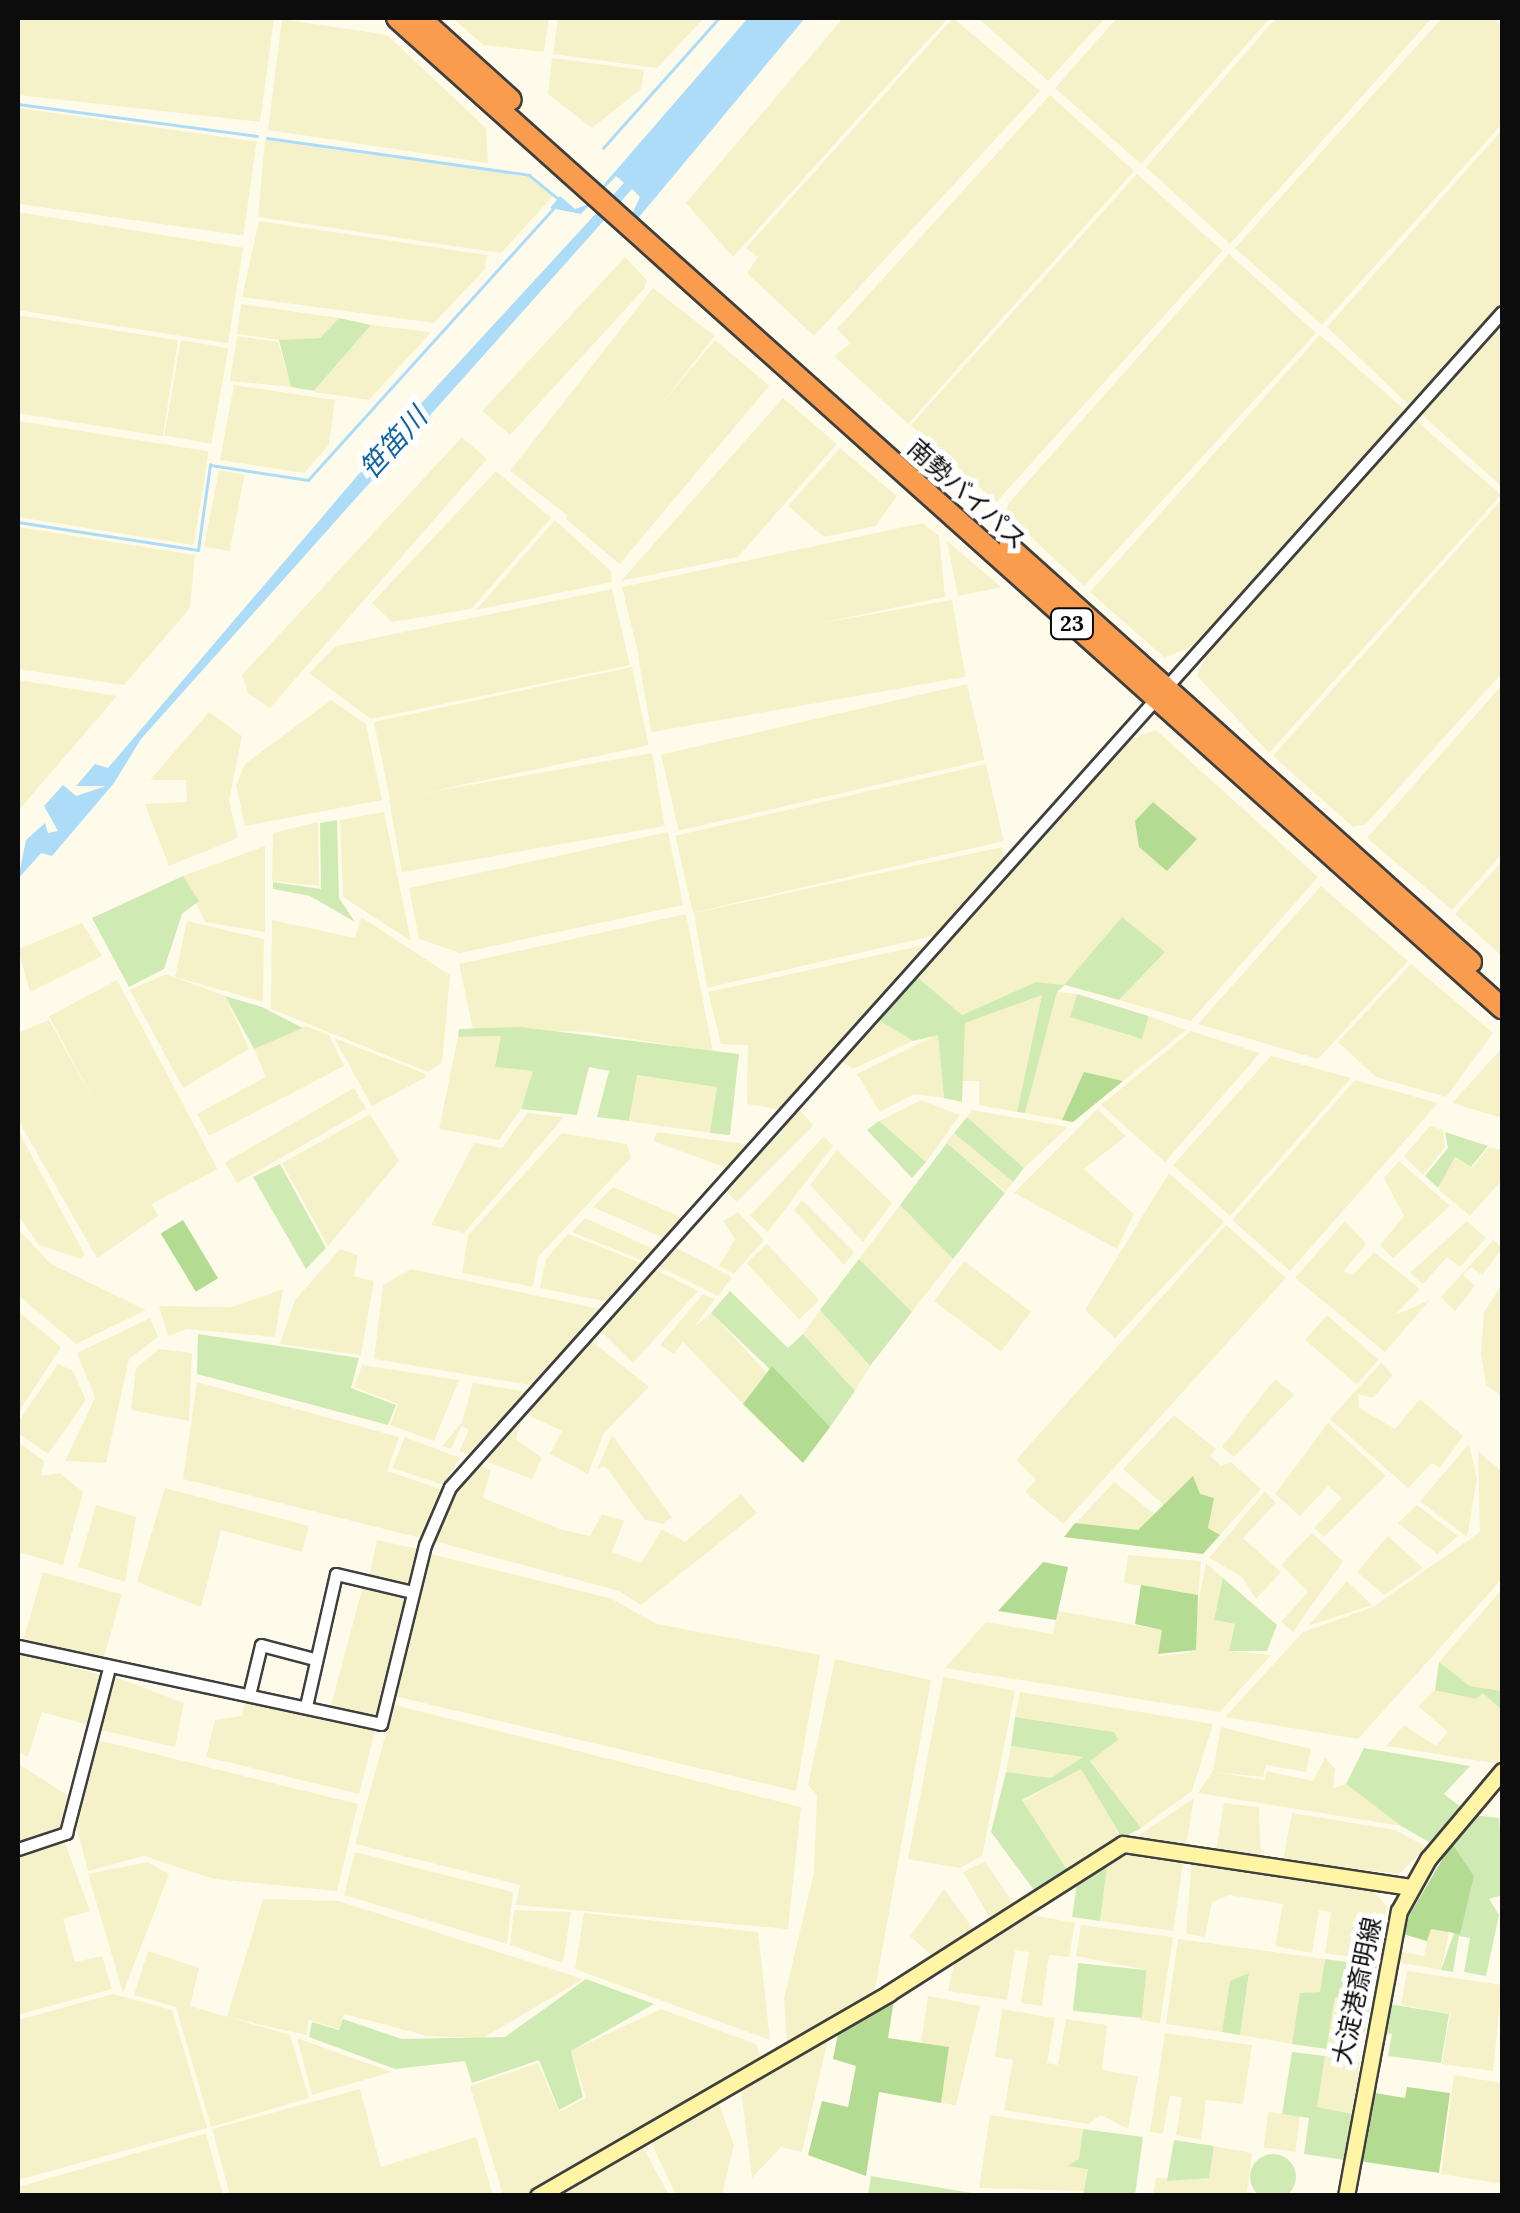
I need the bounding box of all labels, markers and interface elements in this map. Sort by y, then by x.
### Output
water label: 笹笛川 [352,401,434,485]
street label: 南勢バイパス [901,433,1033,555]
road number: 23 [1050,607,1094,641]
street label: 大淀港斎明線 [1327,1915,1387,2067]

